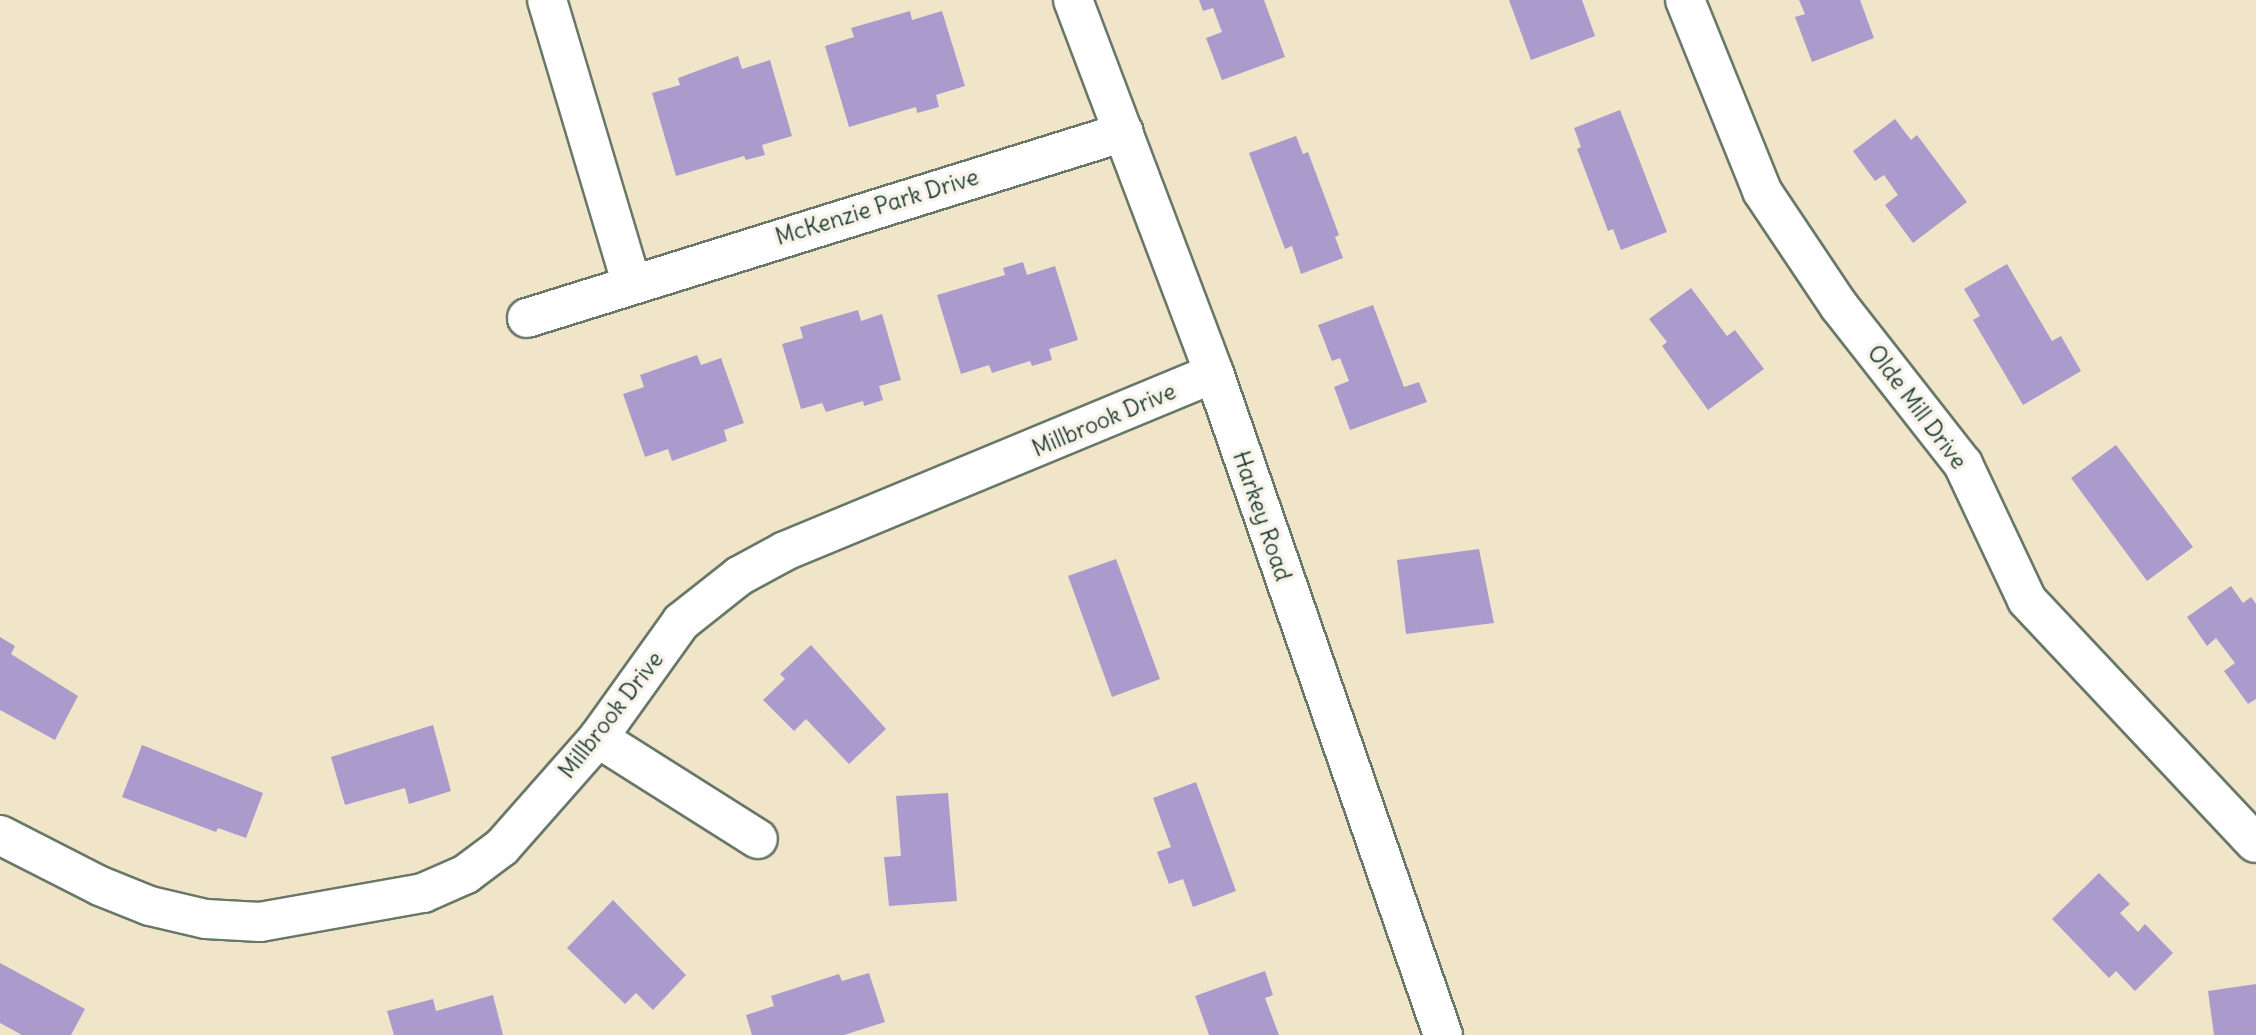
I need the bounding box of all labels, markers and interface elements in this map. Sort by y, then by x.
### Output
street label: McKenzie Park Drive [772,163,982,251]
street label: Olde Mill Drive [1861,340,1973,474]
street label: Millbrook Drive [1028,377,1180,463]
street label: Harkey Road [1227,447,1297,585]
street label: Millbrook Drive [553,646,669,784]

